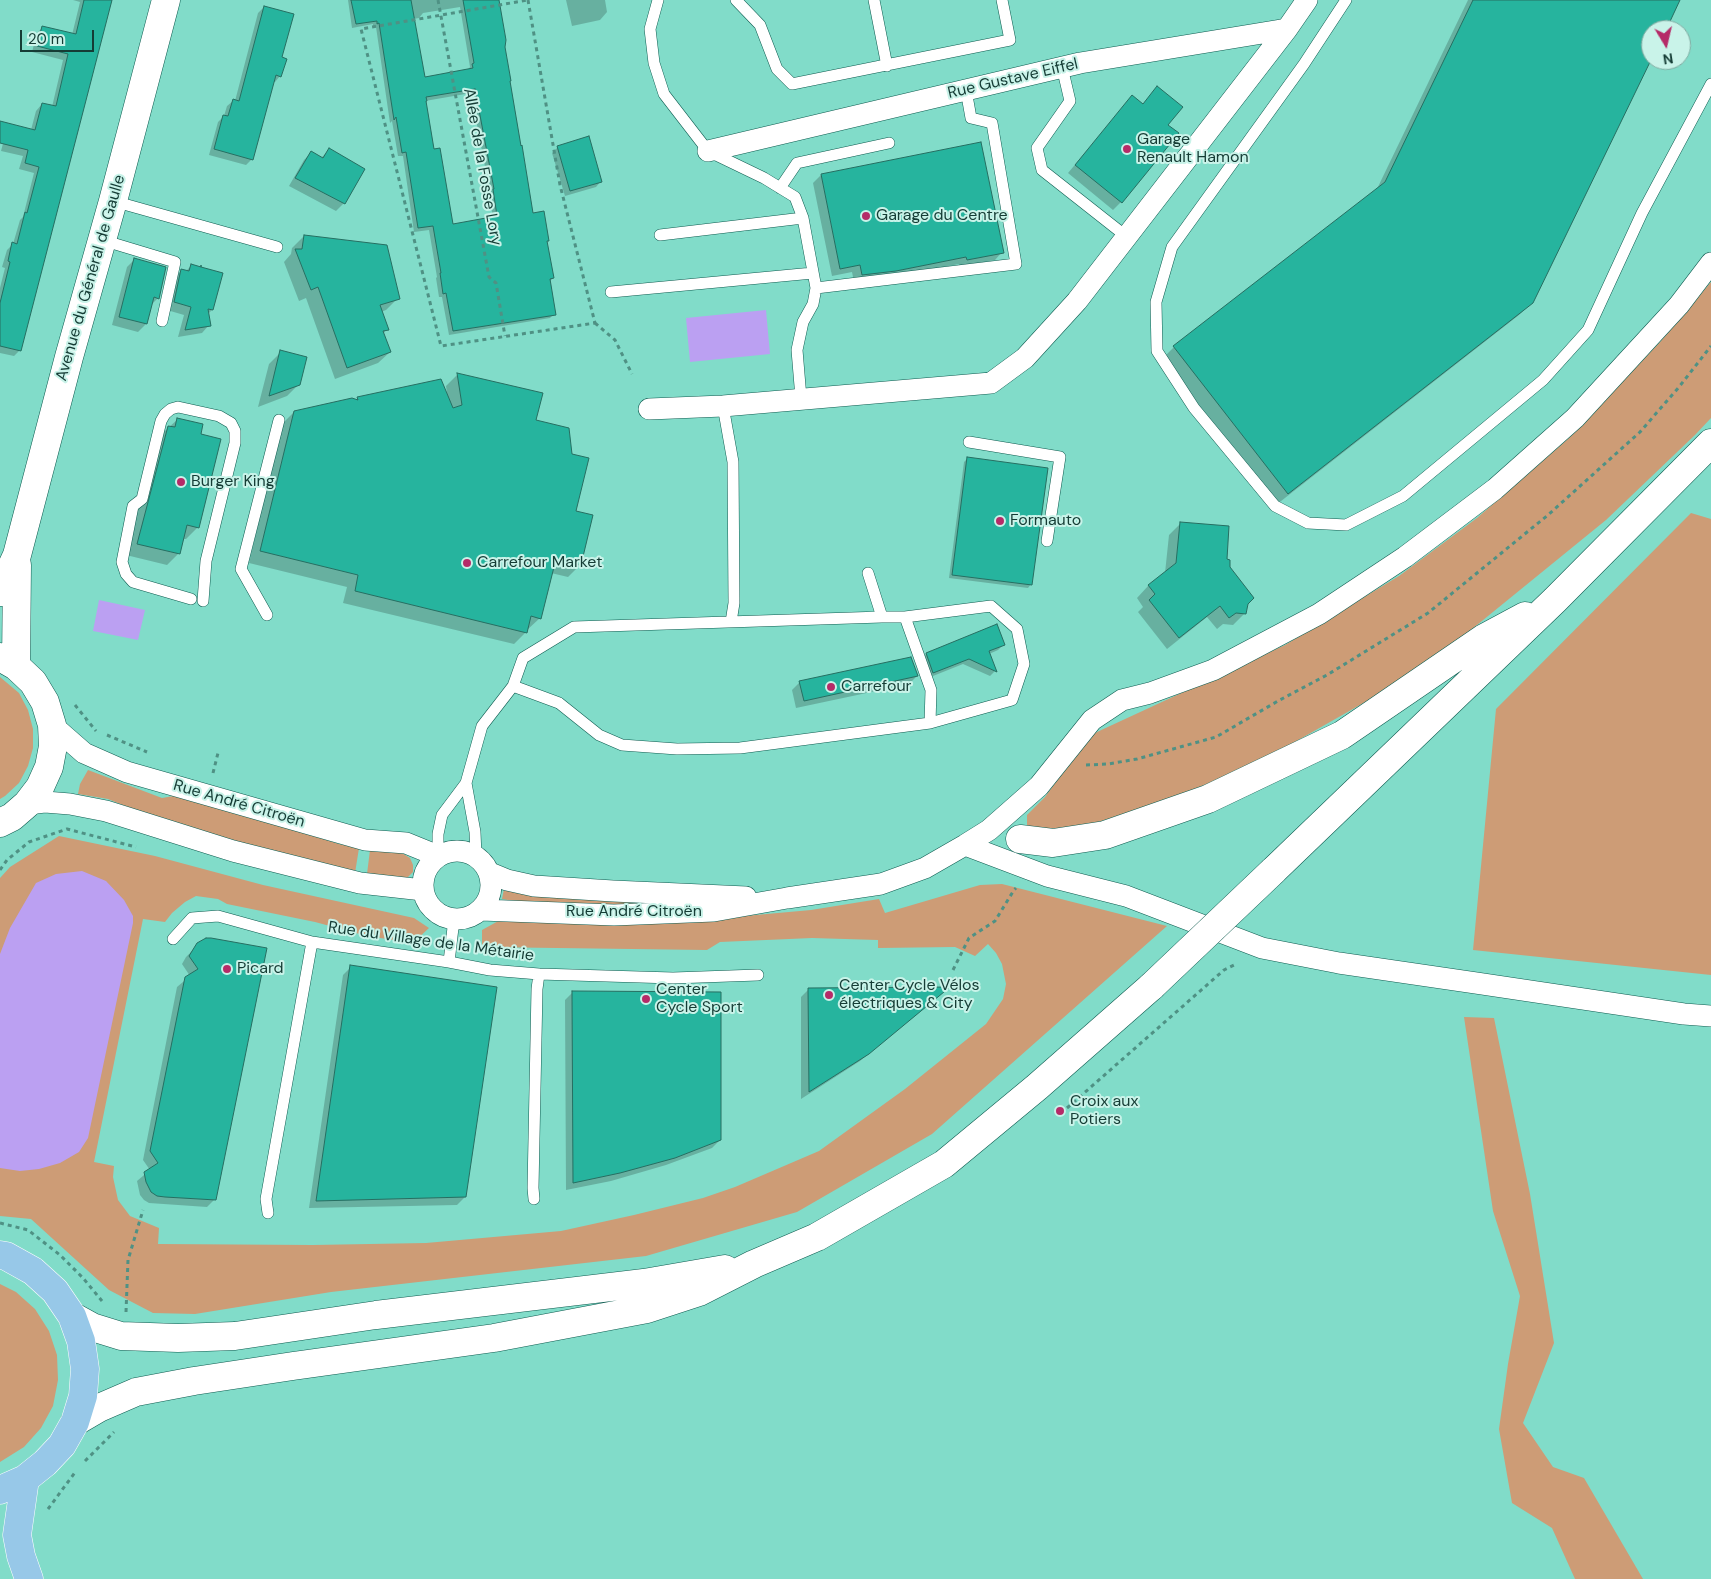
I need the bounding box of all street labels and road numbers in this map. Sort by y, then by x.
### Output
street label: Rue Gustave Eiffel [946,55,1080,103]
street label: Allée de la Fosse Lory [459,87,505,247]
street label: Avenue du Général de Gaulle [52,173,130,383]
street label: Rue André Citroën [171,776,307,832]
street label: Rue André Citroën [566,902,702,922]
street label: Rue du Village de la Métairie [327,918,535,966]

